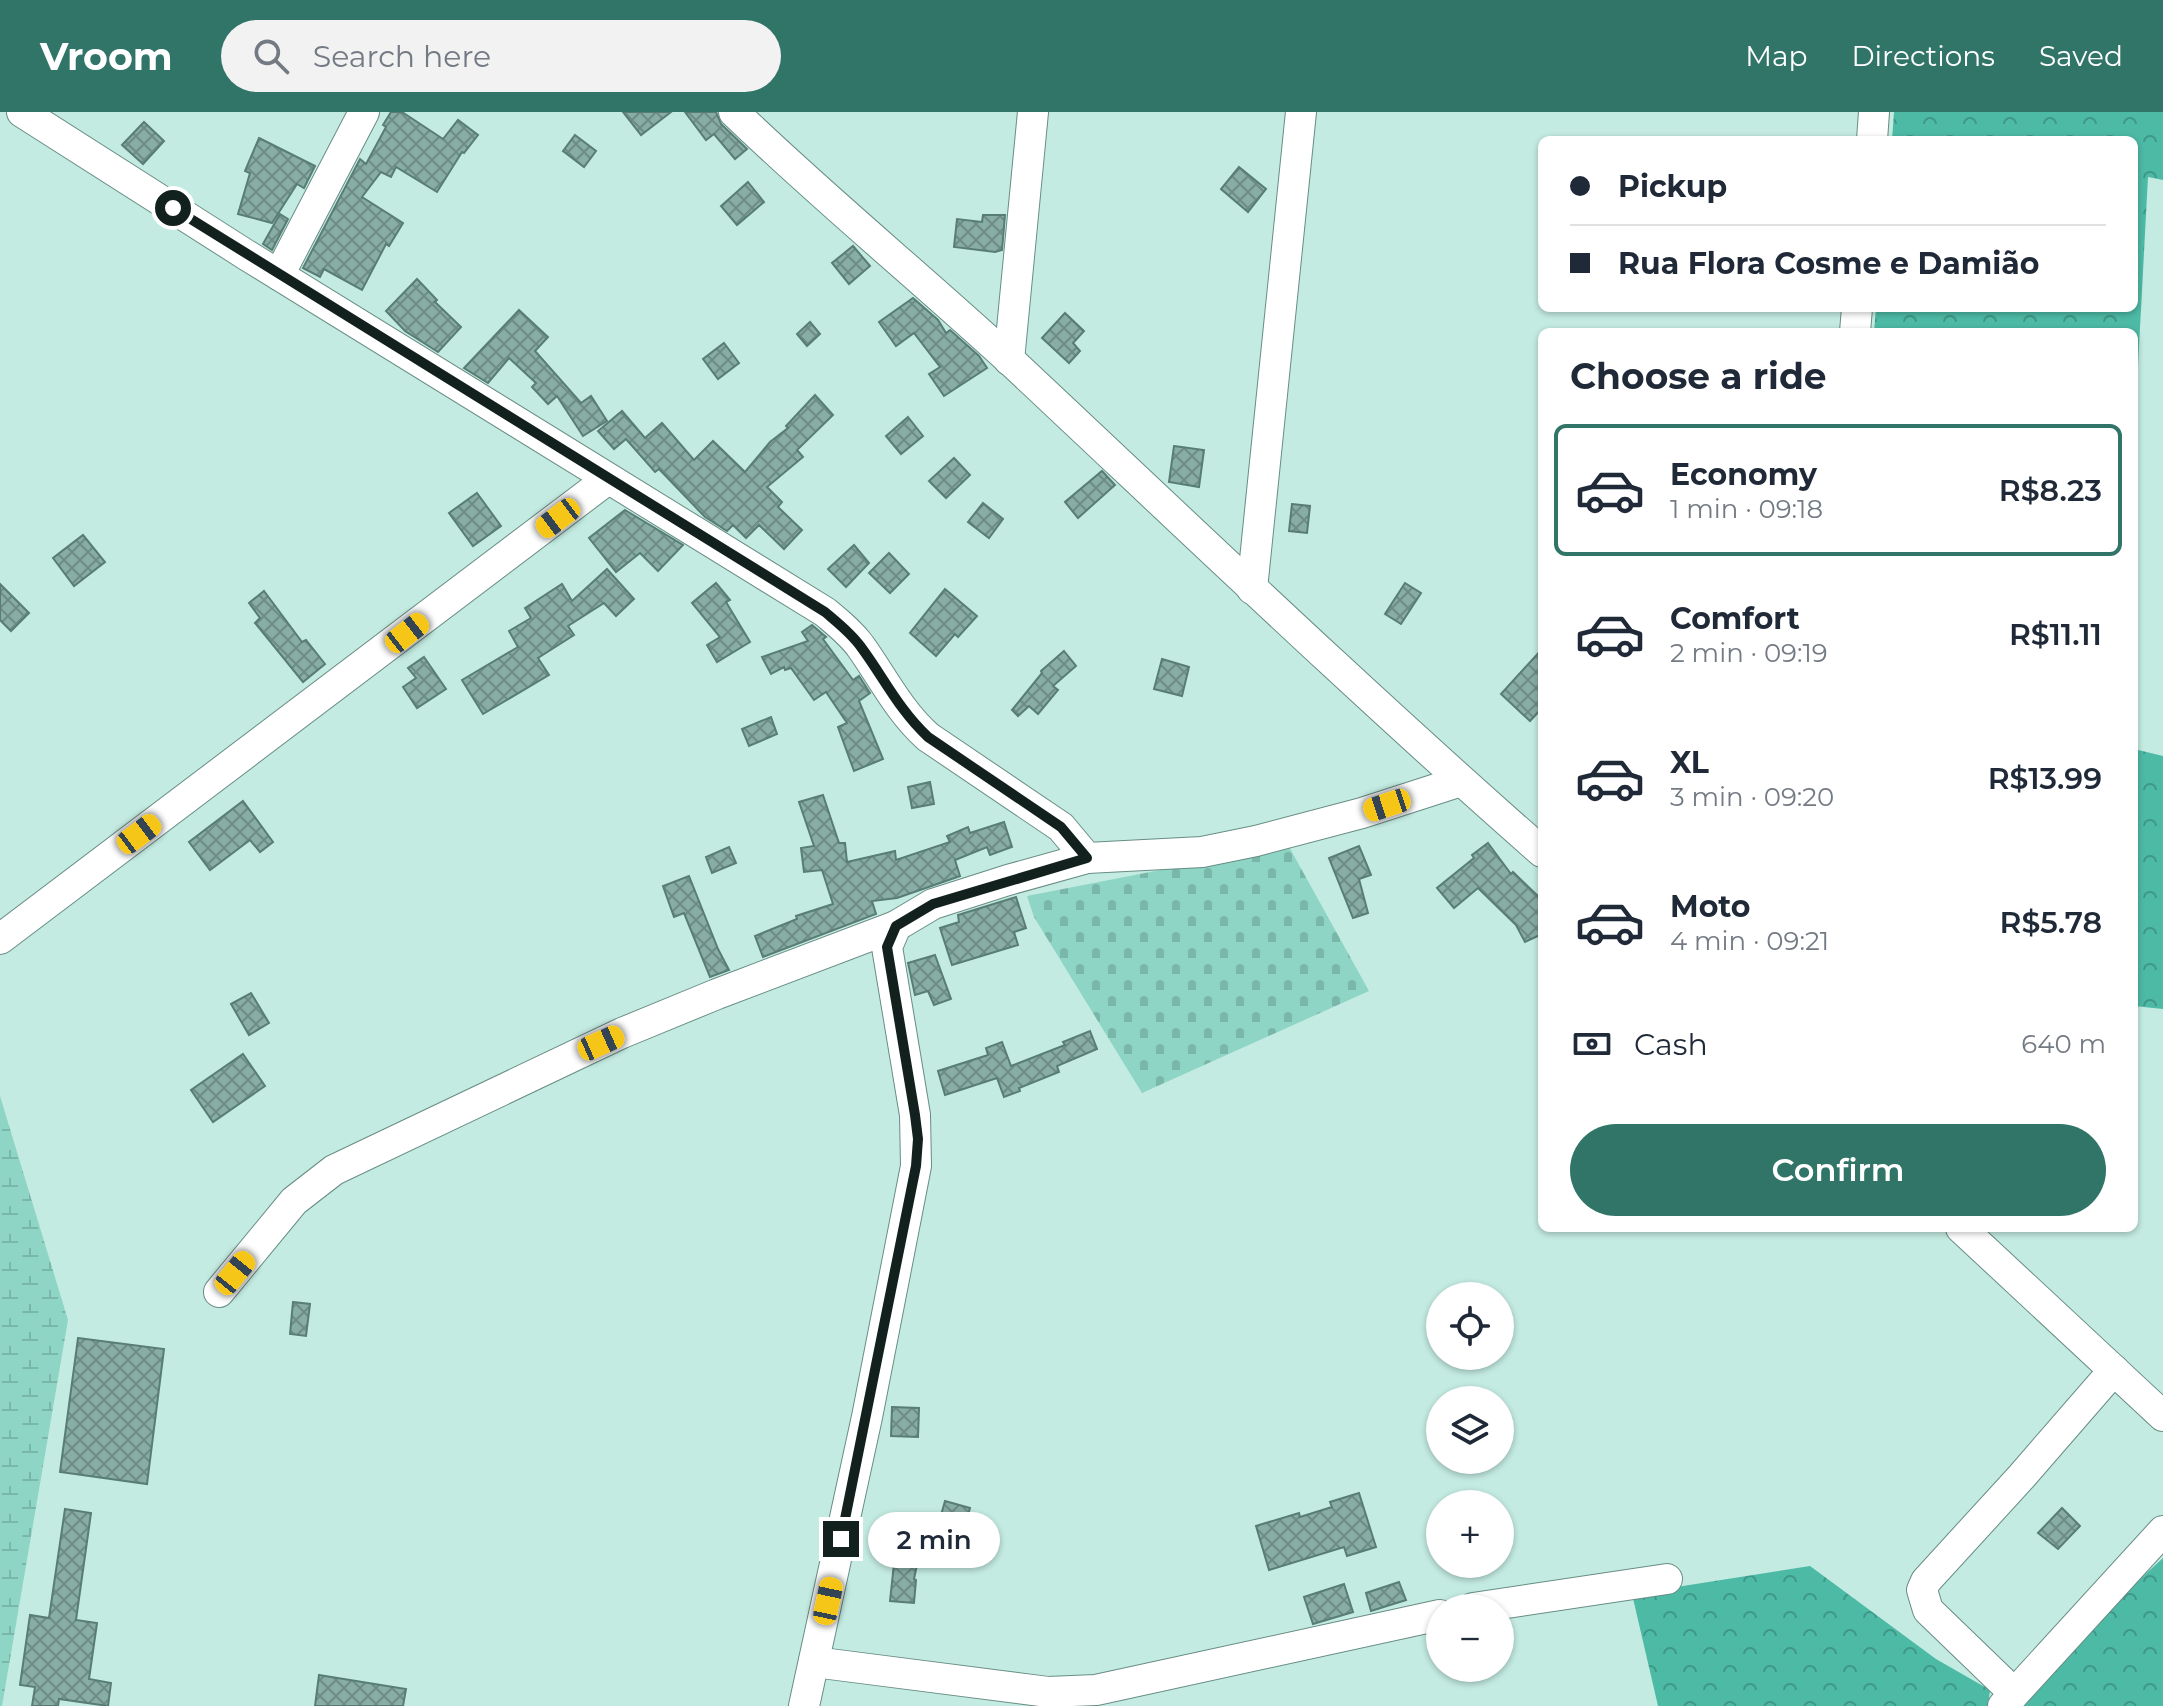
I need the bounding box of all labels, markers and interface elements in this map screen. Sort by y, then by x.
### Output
search box [221,20,781,92]
text: Vroom [40,33,173,80]
icon: search [249,34,293,78]
text: Search here [313,38,491,75]
text: Map [1745,39,1807,73]
text: Directions [1851,39,1995,73]
text: Saved [2039,39,2123,73]
text: Pickup [1618,168,1727,205]
route start [155,190,191,226]
text: Rua Flora Cosme e Damião [1618,245,2040,282]
text: Choose a ride [1570,354,1827,398]
icon: car [1574,454,1646,526]
text: Economy [1670,456,1817,493]
text: R$8.23 [1999,472,2102,509]
text: 1 min · 09:18 [1670,493,1823,525]
car [532,494,584,542]
icon: car [1574,598,1646,670]
text: Comfort [1670,600,1800,637]
car [381,609,433,657]
text: R$11.11 [2009,616,2102,653]
text: 2 min · 09:19 [1670,637,1828,669]
icon: car [1574,742,1646,814]
text: XL [1670,744,1709,781]
text: R$13.99 [1988,760,2102,797]
text: 3 min · 09:20 [1670,781,1834,813]
car [1360,786,1414,824]
car [113,810,165,858]
icon: car [1574,886,1646,958]
text: Moto [1670,888,1751,925]
text: R$5.78 [2000,904,2102,941]
text: 4 min · 09:21 [1670,925,1829,957]
car [574,1022,628,1064]
icon: cash [1570,1022,1614,1066]
text: Cash [1634,1026,1708,1063]
text: 640 m [2021,1028,2106,1060]
button: Confirm [1570,1124,2106,1216]
car [211,1247,259,1299]
map controls [1426,1282,1514,1682]
button: locate [1426,1282,1514,1370]
button: layers [1426,1386,1514,1474]
button: + [1426,1490,1514,1578]
callout: 2 min [869,1511,1001,1567]
route end [823,1521,859,1557]
text: 2 min [896,1524,972,1556]
car [811,1575,845,1627]
button: − [1426,1594,1514,1682]

